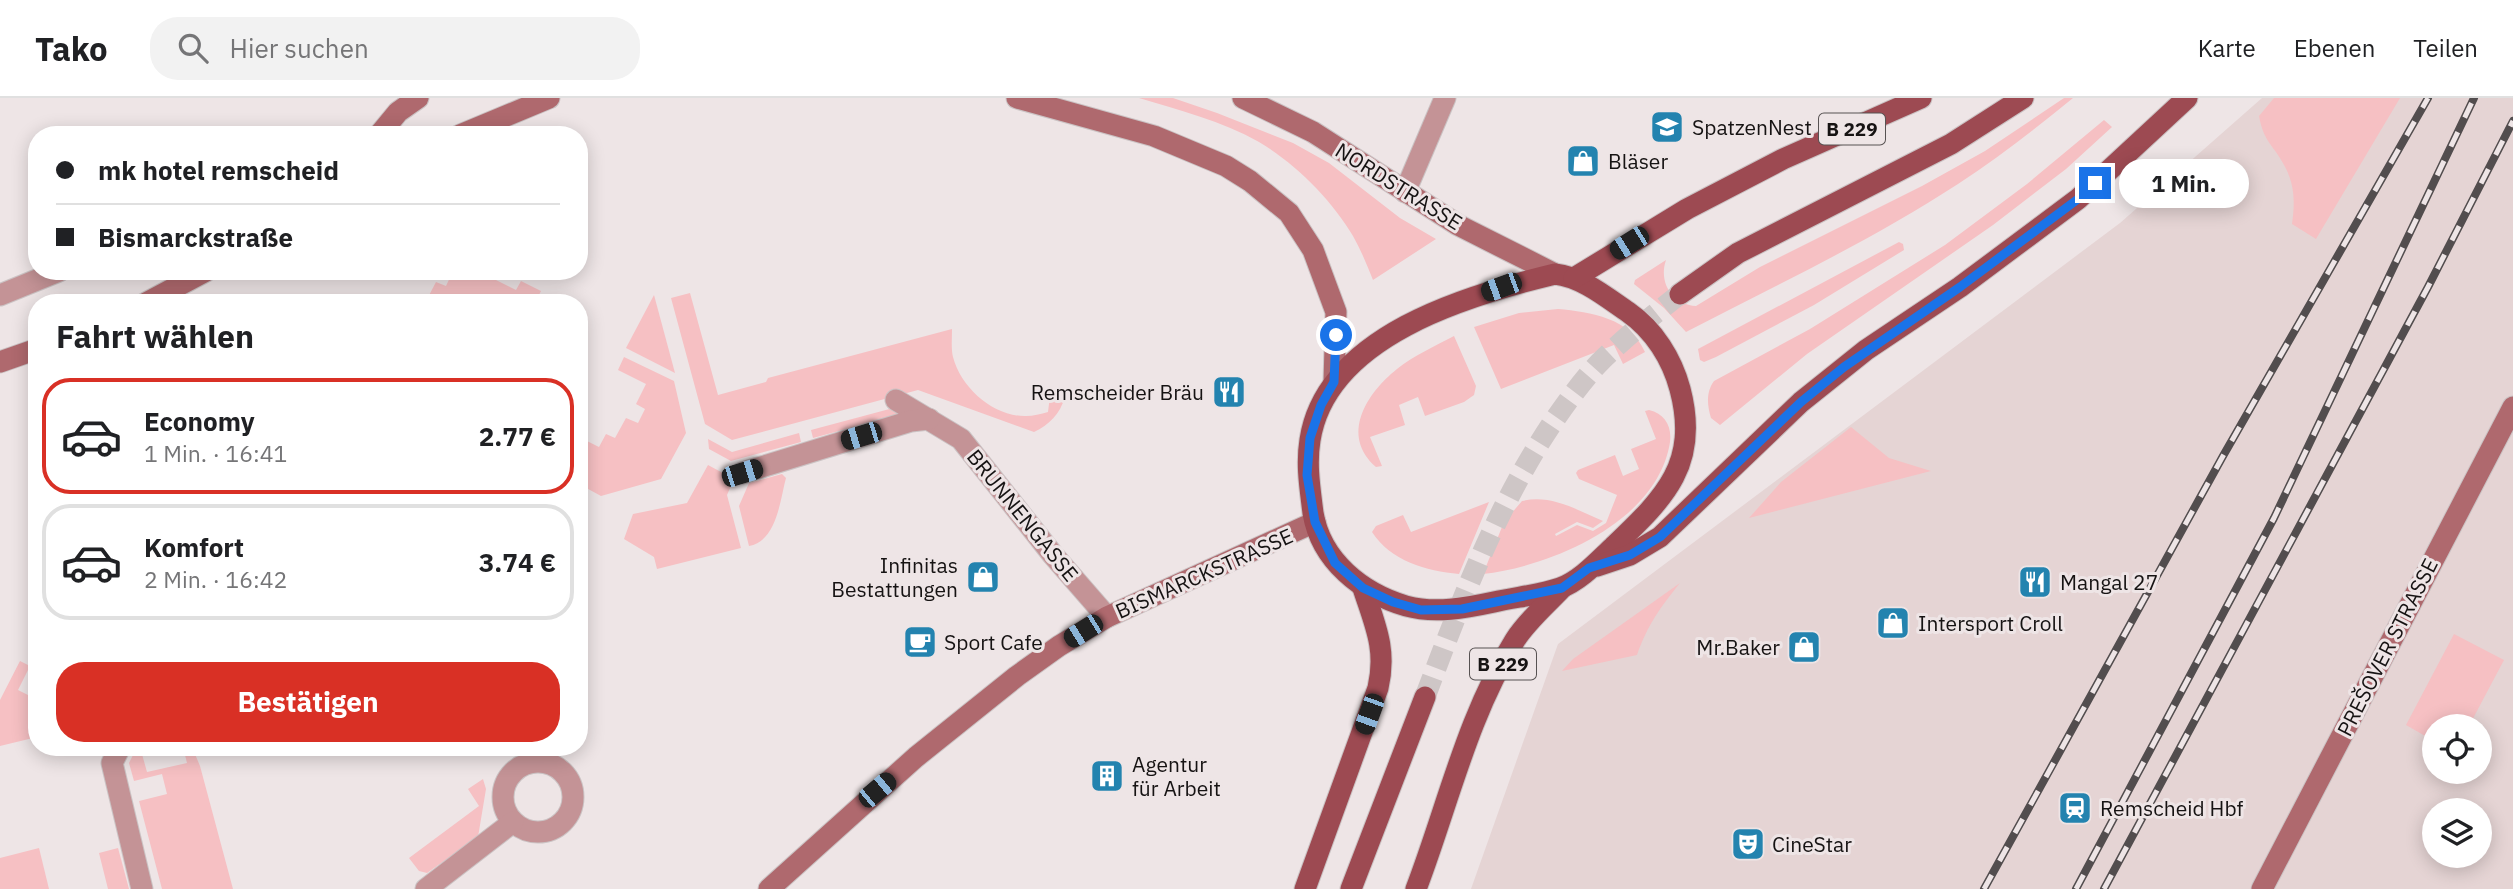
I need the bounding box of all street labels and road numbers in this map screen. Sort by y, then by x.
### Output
road number: B 229 [1819,114,1885,144]
street label: NORDSTRASSE [1330,136,1468,236]
street label: BRUNNENGASSE [961,443,1085,587]
street label: BISMARCKSTRASSE [1111,521,1297,625]
street label: PREŠOVER STRASSE [2330,553,2444,741]
road number: B 229 [1470,649,1536,680]

